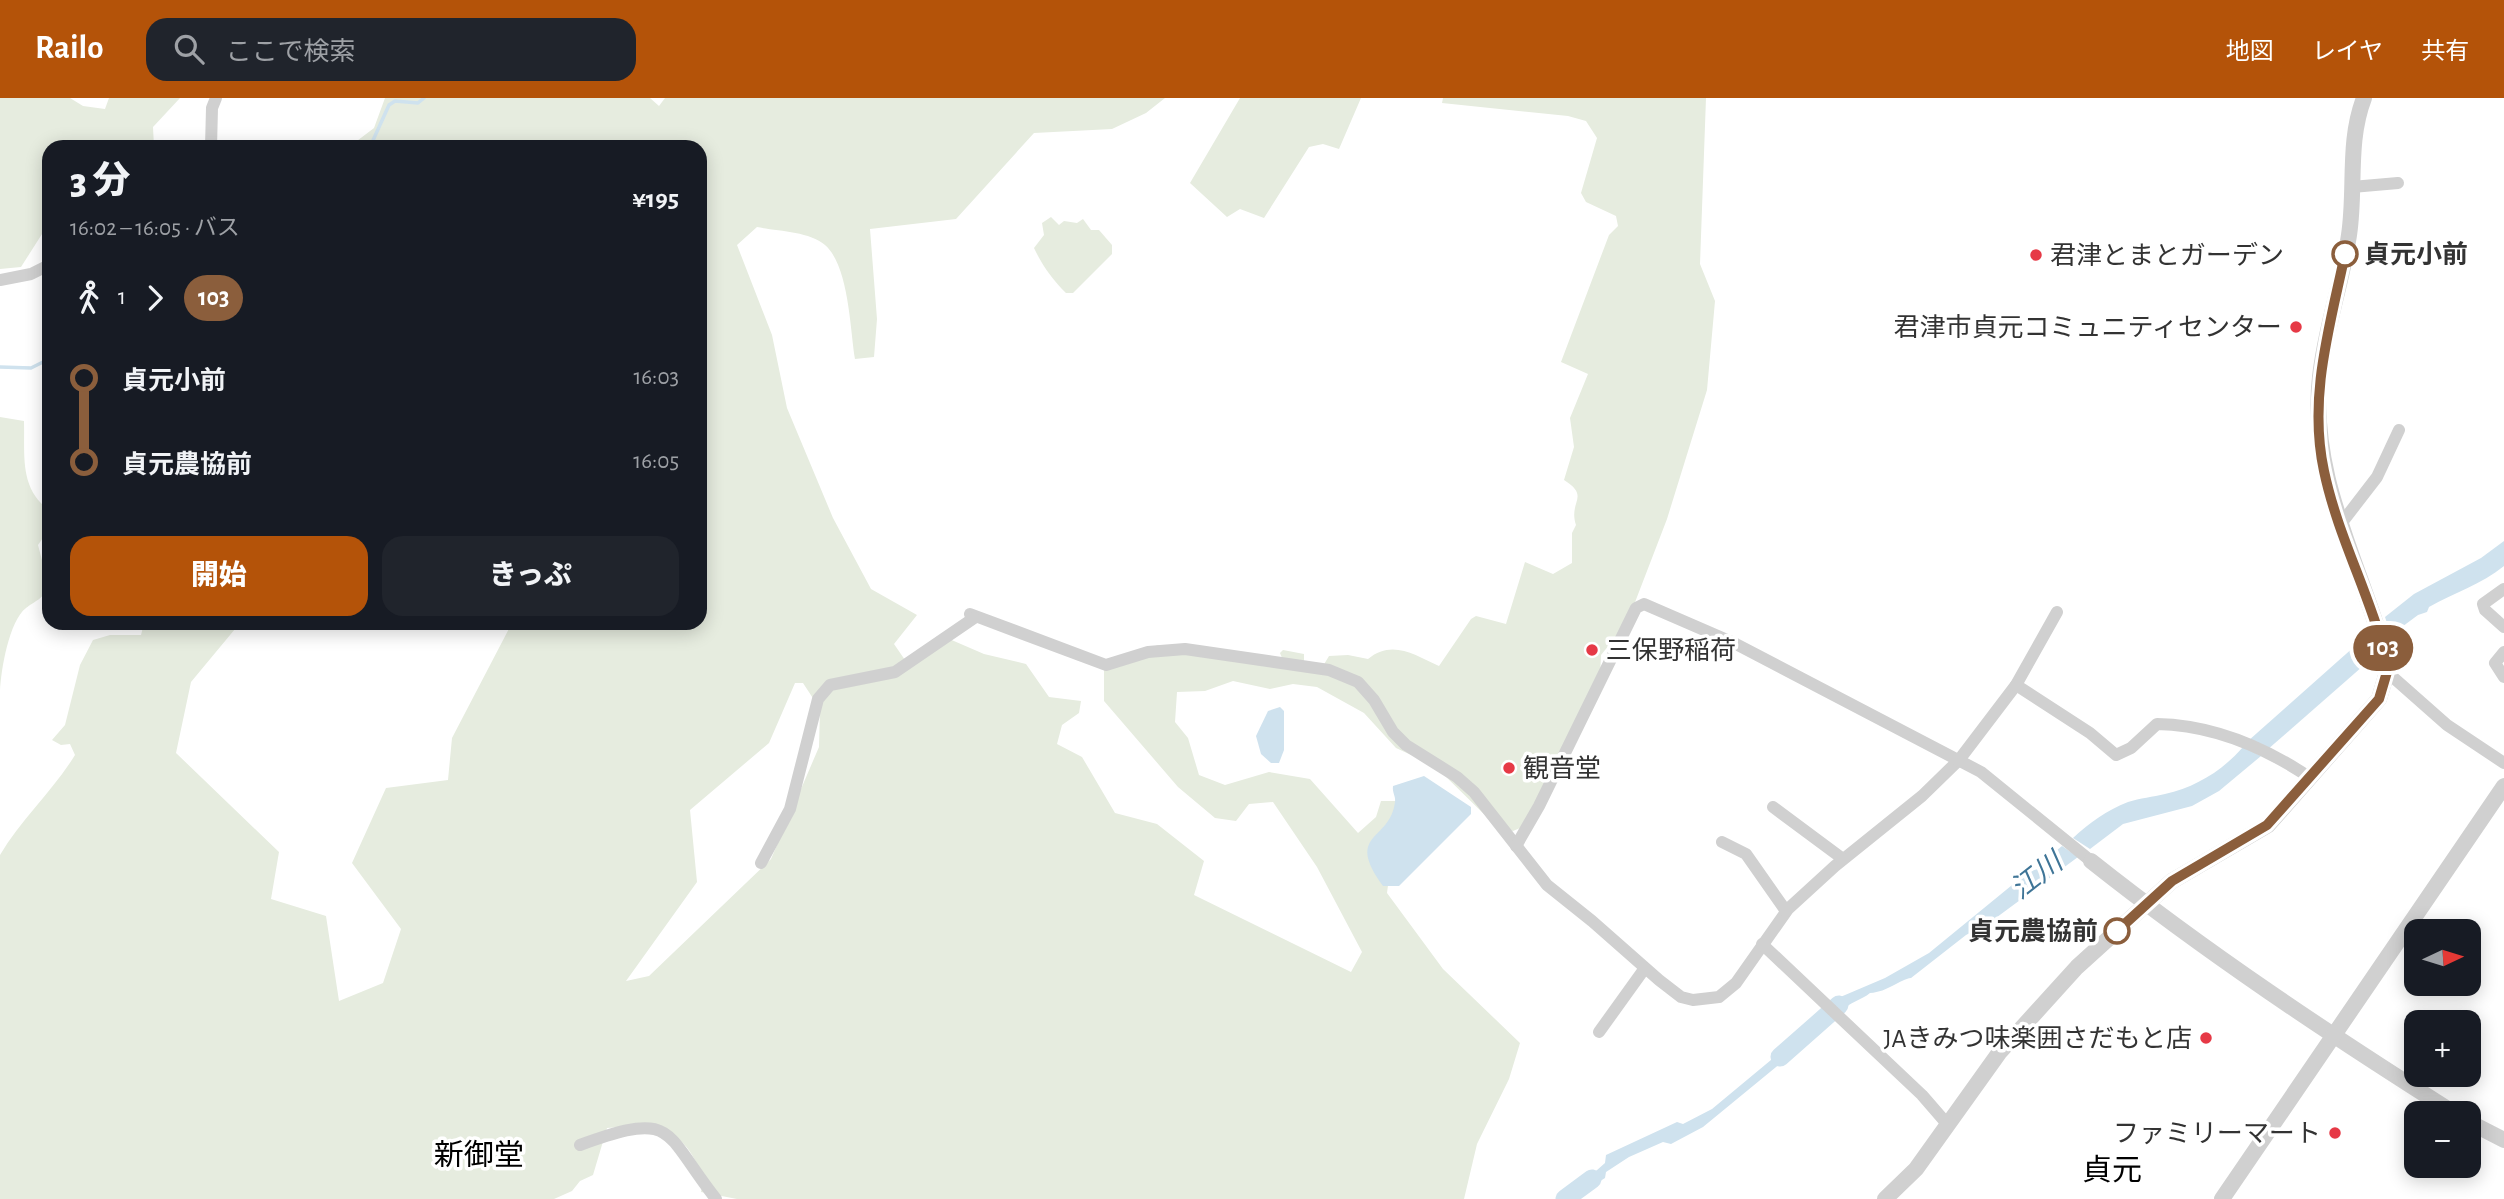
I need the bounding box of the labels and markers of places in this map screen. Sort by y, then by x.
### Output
place label: 貞元小前 [2364,240,2468,268]
place label: 君津とまとガーデン [2050,241,2284,269]
marker: 貞元小前 [2332,241,2358,267]
marker: 君津とまとガーデン [2028,247,2044,263]
place label: 君津市貞元コミュニティセンター [1894,314,2282,341]
marker: 君津市貞元コミュニティセンター [2288,319,2304,335]
place label: 三保野稲荷 [1606,637,1736,664]
marker: 三保野稲荷 [1584,642,1600,658]
place label: 観音堂 [1523,755,1601,782]
marker: 観音堂 [1501,760,1517,776]
place label: 貞元農協前 [1968,917,2098,945]
marker: 貞元農協前 [2104,918,2130,944]
place label: JAきみつ味楽囲さだもと店 [1883,1025,2192,1052]
marker: JAきみつ味楽囲さだもと店 [2198,1030,2214,1046]
place label: ファミリーマート [2113,1121,2321,1147]
marker: ファミリーマート [2327,1125,2343,1141]

